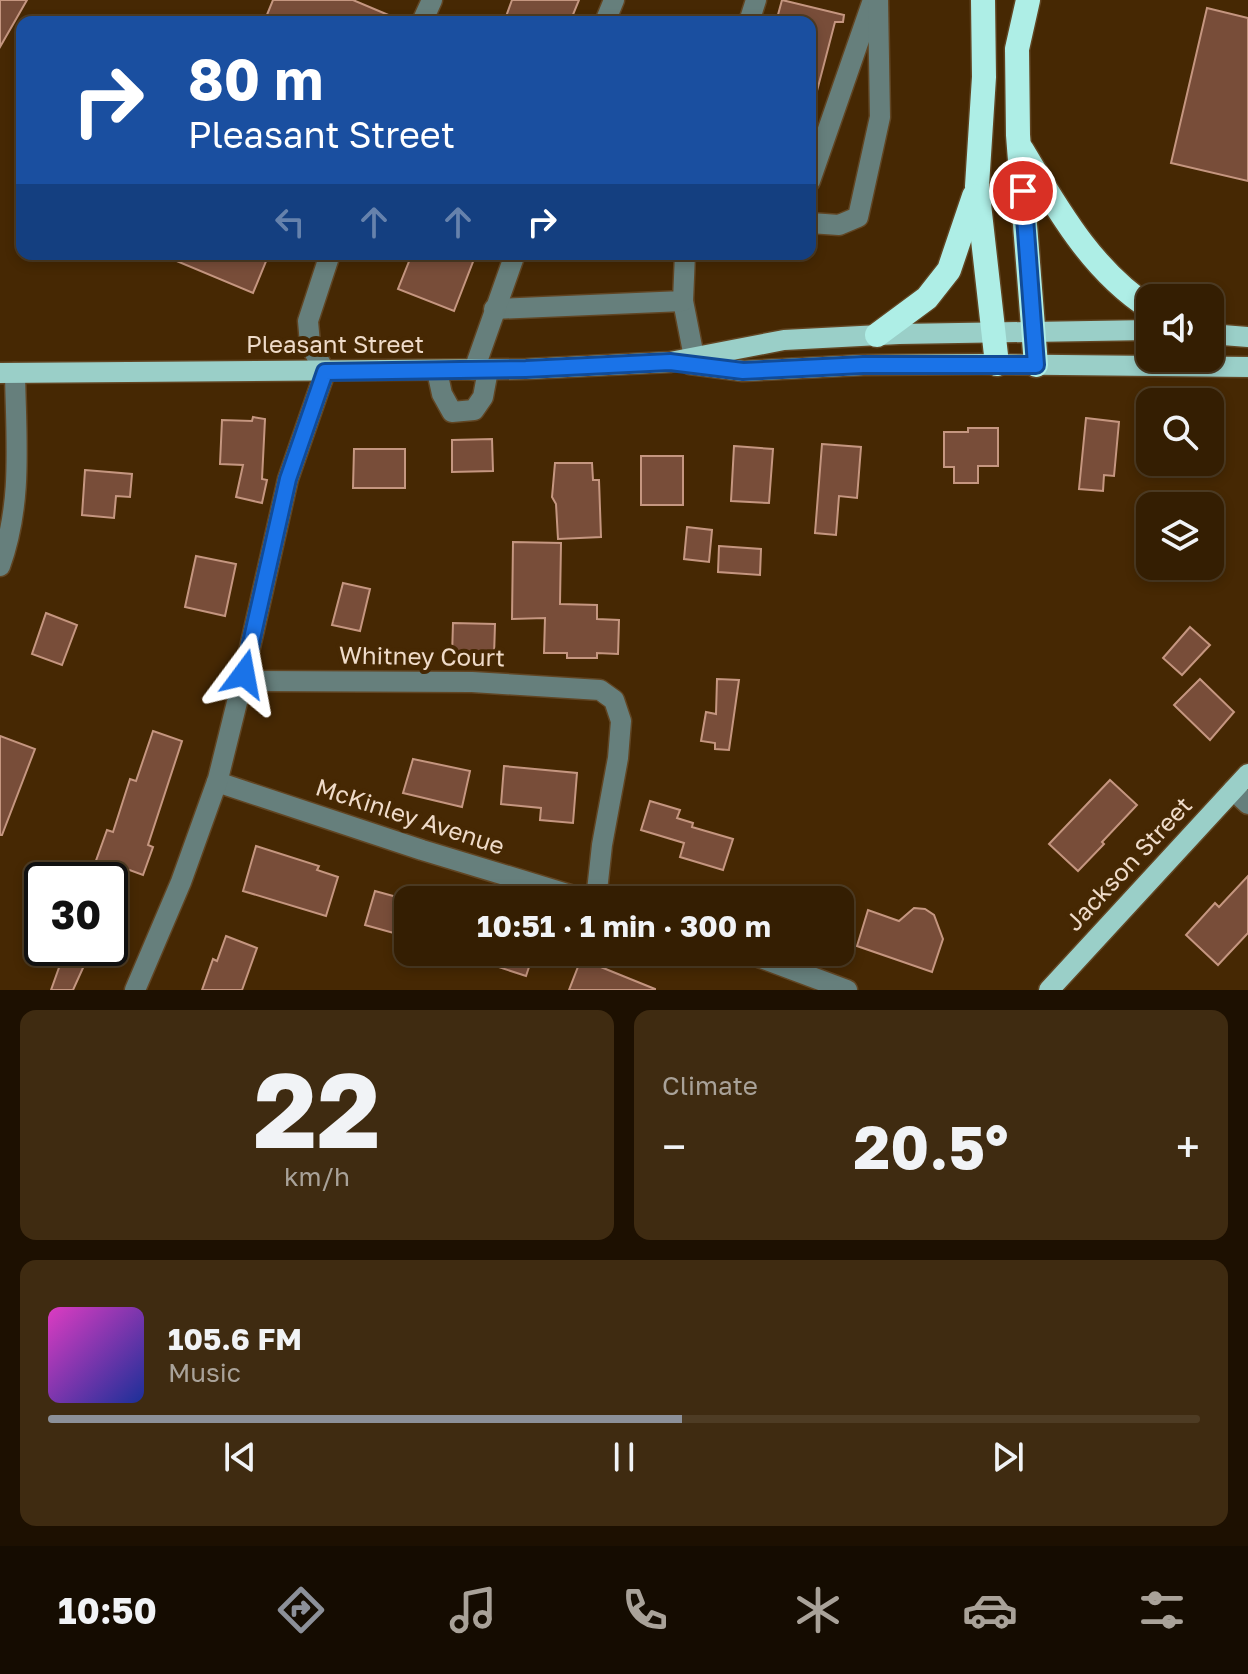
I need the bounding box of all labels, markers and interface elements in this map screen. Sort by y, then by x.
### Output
text: 80 m [188,45,323,112]
icon: right [56,48,160,152]
text: Pleasant Street [188,113,455,156]
pin [989,157,1057,225]
icon: arrive [1001,169,1045,213]
icon: left [268,200,312,244]
icon: ahead [352,200,396,244]
icon: ahead [436,200,480,244]
icon: right [520,200,564,244]
map controls [1136,284,1224,580]
button: sound [1136,284,1224,372]
street label: Pleasant Street [246,329,424,358]
button: search [1136,388,1224,476]
button: layers [1136,492,1224,580]
position arrow [202,632,286,716]
street label: Whitney Court [339,640,505,671]
street label: McKinley Avenue [313,771,508,860]
street label: Jackson Street [1058,790,1197,936]
speed limit sign: 30 [24,862,128,966]
text: 10:51 · 1 min · 300 m [477,908,771,944]
text: 22 [254,1046,380,1171]
text: Climate [662,1070,758,1101]
text: 20.5° [854,1110,1008,1182]
text: − [662,1120,686,1173]
text: + [1176,1120,1200,1173]
text: km/h [284,1161,350,1192]
text: 105.6 FM [168,1321,302,1357]
text: Music [168,1357,241,1388]
icon: previous [218,1435,262,1479]
icon: pause [602,1435,646,1479]
icon: next [986,1435,1030,1479]
icon: directions [273,1582,329,1638]
icon: music [445,1582,501,1638]
icon: phone [617,1582,673,1638]
icon: climate [790,1582,846,1638]
icon: car [962,1582,1018,1638]
icon: filters [1134,1582,1190,1638]
text: 10:50 [58,1589,157,1632]

